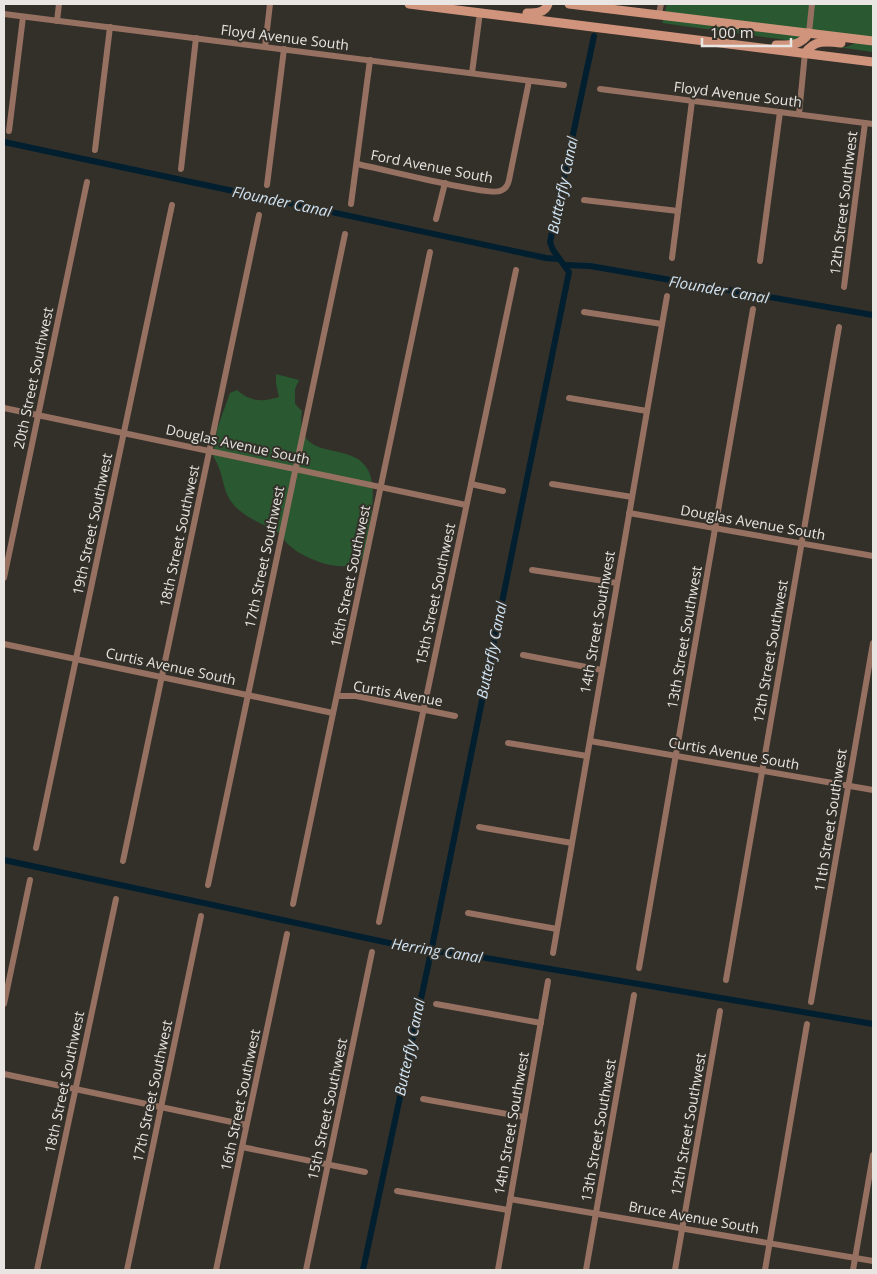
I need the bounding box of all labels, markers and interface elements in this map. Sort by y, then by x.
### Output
scale bar [702,15,791,47]
street label: Floyd Avenue South [220,20,350,54]
text: 100 m [710,22,754,42]
street label: Floyd Avenue South [673,77,803,111]
street label: 12th Street Southwest [825,130,861,276]
water label: Butterfly Canal [542,134,582,235]
street label: Ford Avenue South [369,145,495,187]
water label: Flounder Canal [231,181,335,222]
water label: Flounder Canal [668,270,772,308]
street label: 20th Street Southwest [9,305,57,451]
street label: Douglas Avenue South [164,419,312,469]
street label: 19th Street Southwest [68,451,116,597]
street label: 18th Street Southwest [155,463,203,609]
street label: 17th Street Southwest [240,484,288,630]
street label: Douglas Avenue South [679,500,827,544]
street label: 16th Street Southwest [326,503,374,649]
street label: 15th Street Southwest [411,521,459,667]
street label: 14th Street Southwest [575,549,619,695]
street label: 13th Street Southwest [662,564,706,710]
street label: 12th Street Southwest [748,578,792,724]
water label: Butterfly Canal [471,599,511,700]
street label: Curtis Avenue South [104,643,238,689]
street label: Curtis Avenue [352,676,444,710]
street label: Curtis Avenue South [667,732,801,774]
street label: 11th Street Southwest [809,747,851,893]
water label: Herring Canal [390,933,485,967]
water label: Butterfly Canal [389,996,429,1097]
street label: 18th Street Southwest [40,1009,88,1155]
street label: 17th Street Southwest [128,1018,176,1164]
street label: 16th Street Southwest [216,1027,264,1173]
street label: 15th Street Southwest [303,1036,351,1182]
street label: 14th Street Southwest [489,1050,533,1196]
street label: 12th Street Southwest [666,1051,710,1197]
street label: 13th Street Southwest [576,1057,620,1203]
street label: Bruce Avenue South [627,1196,761,1238]

